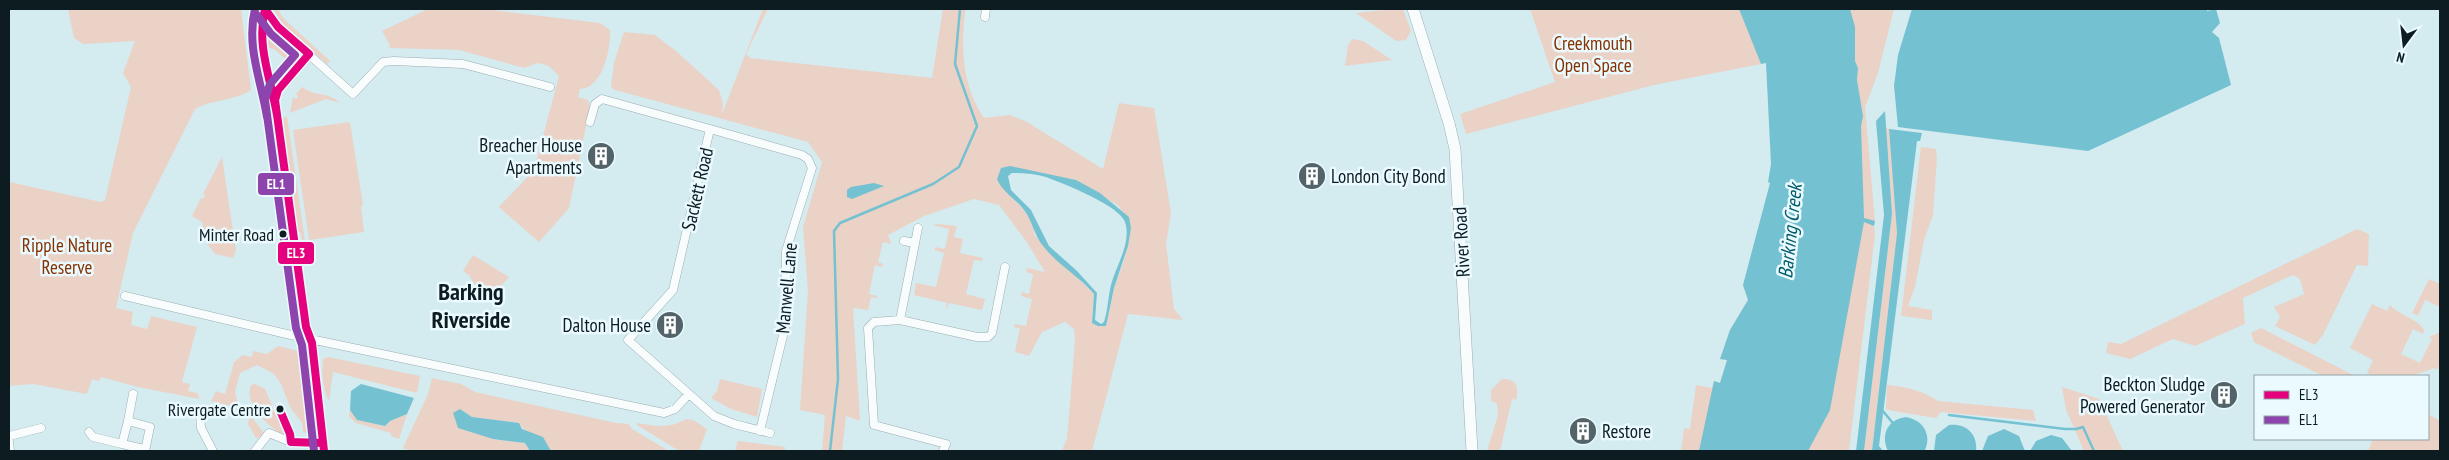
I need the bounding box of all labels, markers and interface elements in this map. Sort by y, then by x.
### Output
north arrow [2379,20,2429,70]
park label: Creekmouth Open Space [1554,31,1632,77]
text: N [2395,48,2407,67]
place label: Breacher House Apartments [479,133,582,179]
building icon: Breacher House Apartments [586,141,616,171]
street label: Sackett Road [676,145,718,233]
building icon: London City Bond [1297,161,1327,191]
place label: London City Bond [1331,164,1446,188]
line badge: EL1 [257,172,295,196]
text: EL1 [267,175,285,193]
water label: Barking Creek [1772,180,1808,280]
street label: River Road [1447,206,1475,278]
place label: Minter Road [199,223,274,246]
marker: Minter Road [278,229,288,239]
park label: Ripple Nature Reserve [22,233,112,279]
line badge: EL3 [277,241,315,265]
street label: Manwell Lane [770,241,802,334]
text: EL3 [287,244,305,262]
district label: Barking Riverside [432,276,510,335]
building icon: Dalton House [655,310,685,340]
place label: Dalton House [562,313,651,337]
place label: Beckton Sludge Powered Generator [2080,372,2206,418]
legend [2254,375,2429,440]
building icon: Beckton Sludge Powered Generator [2209,380,2239,410]
text: EL3 [2299,385,2318,404]
place label: Rivergate Centre [168,398,271,421]
marker: Rivergate Centre [275,404,285,414]
text: EL1 [2299,410,2318,429]
building icon: Restore [1568,416,1598,446]
place label: Restore [1602,419,1651,443]

